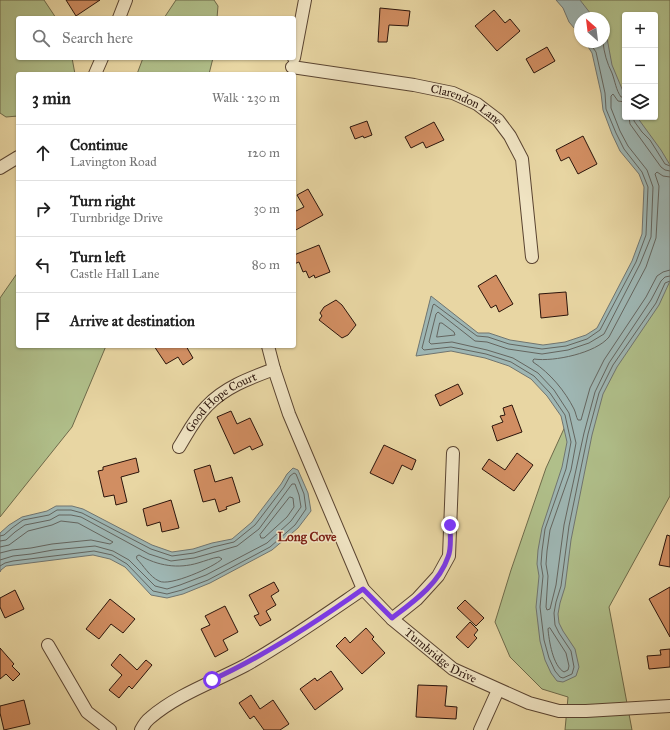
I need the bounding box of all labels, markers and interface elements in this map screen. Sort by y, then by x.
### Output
north arrow [574,12,610,48]
map controls [622,12,658,120]
button: + [622,12,658,48]
search box [16,16,296,60]
icon: search [30,27,52,49]
text: Search here [62,29,133,47]
button: − [622,48,658,84]
street label: Clarendon Lane [429,82,506,127]
button: layers [622,84,658,120]
text: 3 min [32,88,71,109]
text: Walk · 230 m [212,90,280,106]
text: Continue [70,136,128,154]
icon: ahead [32,142,54,164]
text: 120 m [247,145,280,161]
text: Lavington Road [70,154,157,170]
text: Turn right [70,192,135,210]
icon: right [32,198,54,220]
text: 30 m [254,201,280,217]
text: Turnbridge Drive [70,210,163,226]
text: Turn left [70,248,126,266]
icon: left [32,254,54,276]
text: 80 m [252,257,280,273]
text: Castle Hall Lane [70,266,160,282]
icon: arrive [32,310,54,332]
text: Arrive at destination [70,312,195,330]
street label: Good Hope Court [182,369,259,435]
route end [441,516,459,534]
district label: Long Cove [277,529,337,545]
street label: Turnbridge Drive [402,625,479,686]
route start [203,671,221,689]

